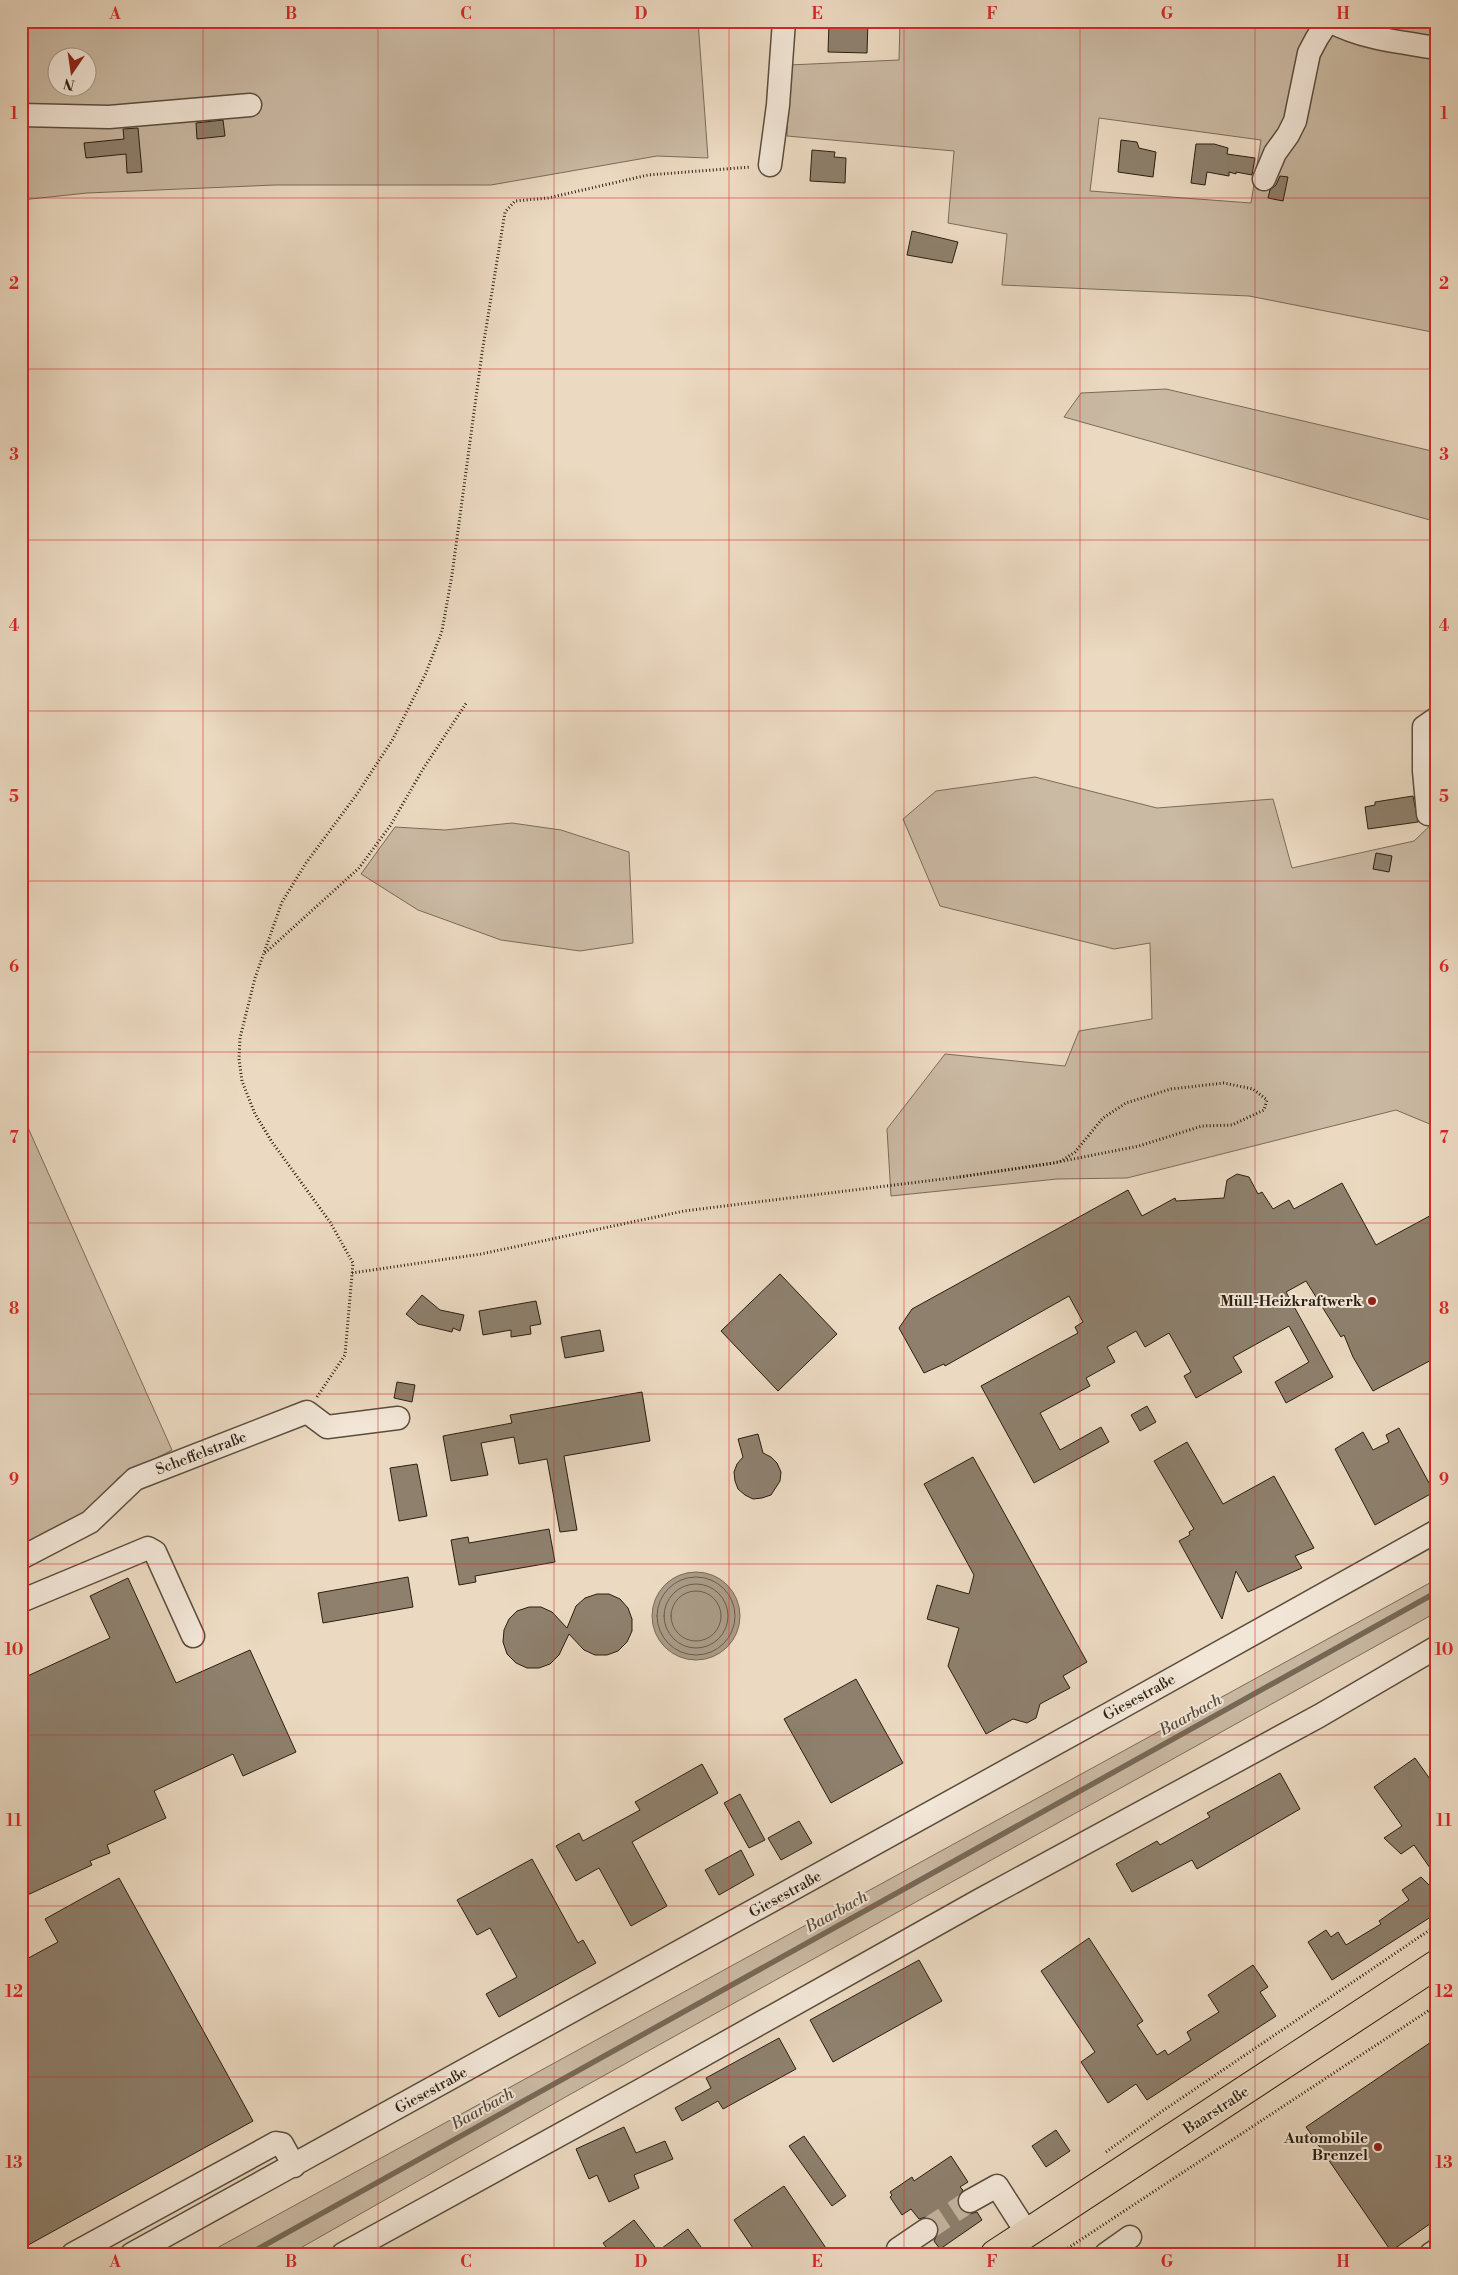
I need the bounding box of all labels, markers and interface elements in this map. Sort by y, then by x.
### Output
text: A [108,4,121,24]
text: B [285,4,297,24]
text: C [460,4,472,24]
text: D [635,4,648,24]
text: E [811,4,823,24]
text: F [986,4,998,24]
text: G [1161,4,1174,24]
text: H [1336,4,1350,24]
north arrow [48,48,98,98]
text: N [62,74,77,94]
text: 1 [10,104,18,124]
text: 1 [1440,104,1448,124]
text: 2 [9,274,19,294]
text: 2 [1439,274,1449,294]
text: 3 [9,445,19,465]
text: 3 [1439,445,1449,465]
text: 4 [9,616,20,636]
text: 4 [1439,616,1450,636]
text: 5 [9,787,19,807]
text: 5 [1439,787,1449,807]
text: 6 [9,957,19,977]
text: 6 [1439,957,1449,977]
text: 7 [9,1128,19,1148]
text: 7 [1439,1128,1449,1148]
place label: Müll-Heizkraftwerk [1220,1292,1363,1311]
marker: Müll-Heizkraftwerk [1366,1295,1378,1307]
text: 8 [9,1299,19,1319]
text: 8 [1439,1299,1449,1319]
street label: Scheffelstraße [153,1427,249,1480]
text: 9 [9,1470,19,1490]
text: 9 [1439,1470,1449,1490]
text: 10 [5,1640,23,1660]
text: 10 [1435,1640,1453,1660]
street label: Giesestraße [1100,1670,1179,1725]
water label: Baarbach [1155,1690,1225,1741]
text: 11 [6,1811,22,1831]
text: 11 [1436,1811,1452,1831]
street label: Giesestraße [746,1867,825,1922]
water label: Baarbach [801,1887,871,1938]
text: 12 [5,1982,23,2002]
text: 12 [1435,1982,1453,2002]
street label: Giesestraße [392,2063,471,2118]
street label: Baarstraße [1179,2082,1253,2139]
water label: Baarbach [447,2084,517,2135]
place label: Automobile Brenzel [1283,2129,1368,2165]
marker: Automobile Brenzel [1372,2141,1384,2153]
text: 13 [5,2153,23,2173]
text: 13 [1435,2153,1453,2173]
text: A [108,2252,121,2272]
text: B [285,2252,297,2272]
text: C [460,2252,472,2272]
text: D [635,2252,648,2272]
text: E [811,2252,823,2272]
text: F [986,2252,998,2272]
text: G [1161,2252,1174,2272]
text: H [1336,2252,1350,2272]

